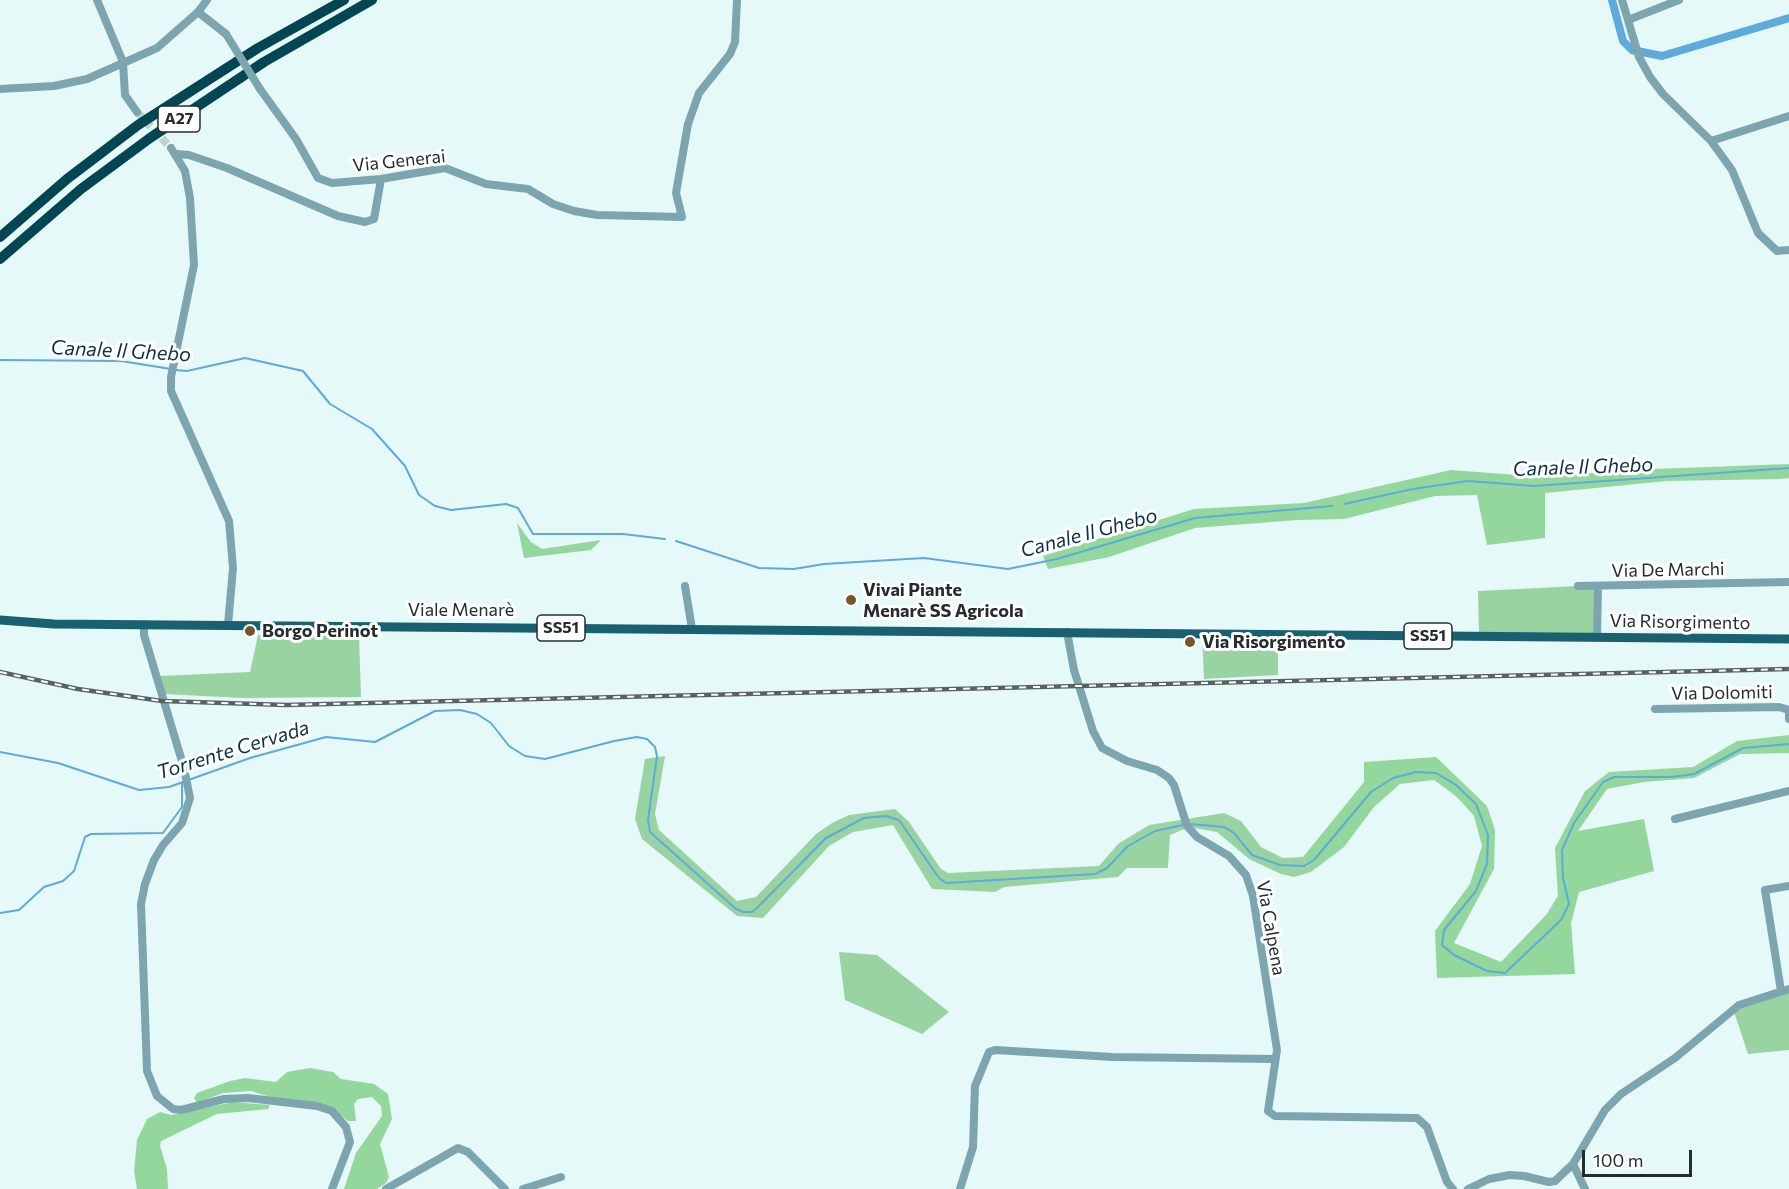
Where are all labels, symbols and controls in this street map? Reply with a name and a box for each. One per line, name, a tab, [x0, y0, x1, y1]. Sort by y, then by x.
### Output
road number: A27	[158, 106, 200, 132]
street label: Via Generai	[351, 145, 447, 177]
water label: Canale Il Ghebo	[50, 335, 192, 367]
water label: Canale Il Ghebo	[1512, 453, 1654, 481]
water label: Canale Il Ghebo	[1018, 503, 1160, 563]
street label: Via De Marchi	[1611, 558, 1725, 582]
place label: Vivai Piante Menarè SS Agricola	[863, 579, 1023, 622]
marker: Vivai Piante Menarè SS Agricola	[844, 593, 858, 607]
street label: Viale Menarè	[408, 599, 514, 621]
street label: Via Risorgimento	[1610, 610, 1750, 634]
road number: SS51	[537, 615, 585, 641]
place label: Borgo Perinot	[262, 620, 378, 642]
road number: SS51	[1404, 623, 1452, 649]
marker: Borgo Perinot	[243, 624, 257, 638]
place label: Via Risorgimento	[1202, 631, 1346, 653]
marker: Via Risorgimento	[1183, 635, 1197, 649]
street label: Via Dolomiti	[1671, 681, 1773, 705]
water label: Torrente Cervada	[154, 715, 312, 785]
street label: Via Calpena	[1252, 879, 1290, 977]
scale bar	[1585, 1138, 1694, 1176]
text: 100 m	[1593, 1149, 1643, 1171]

